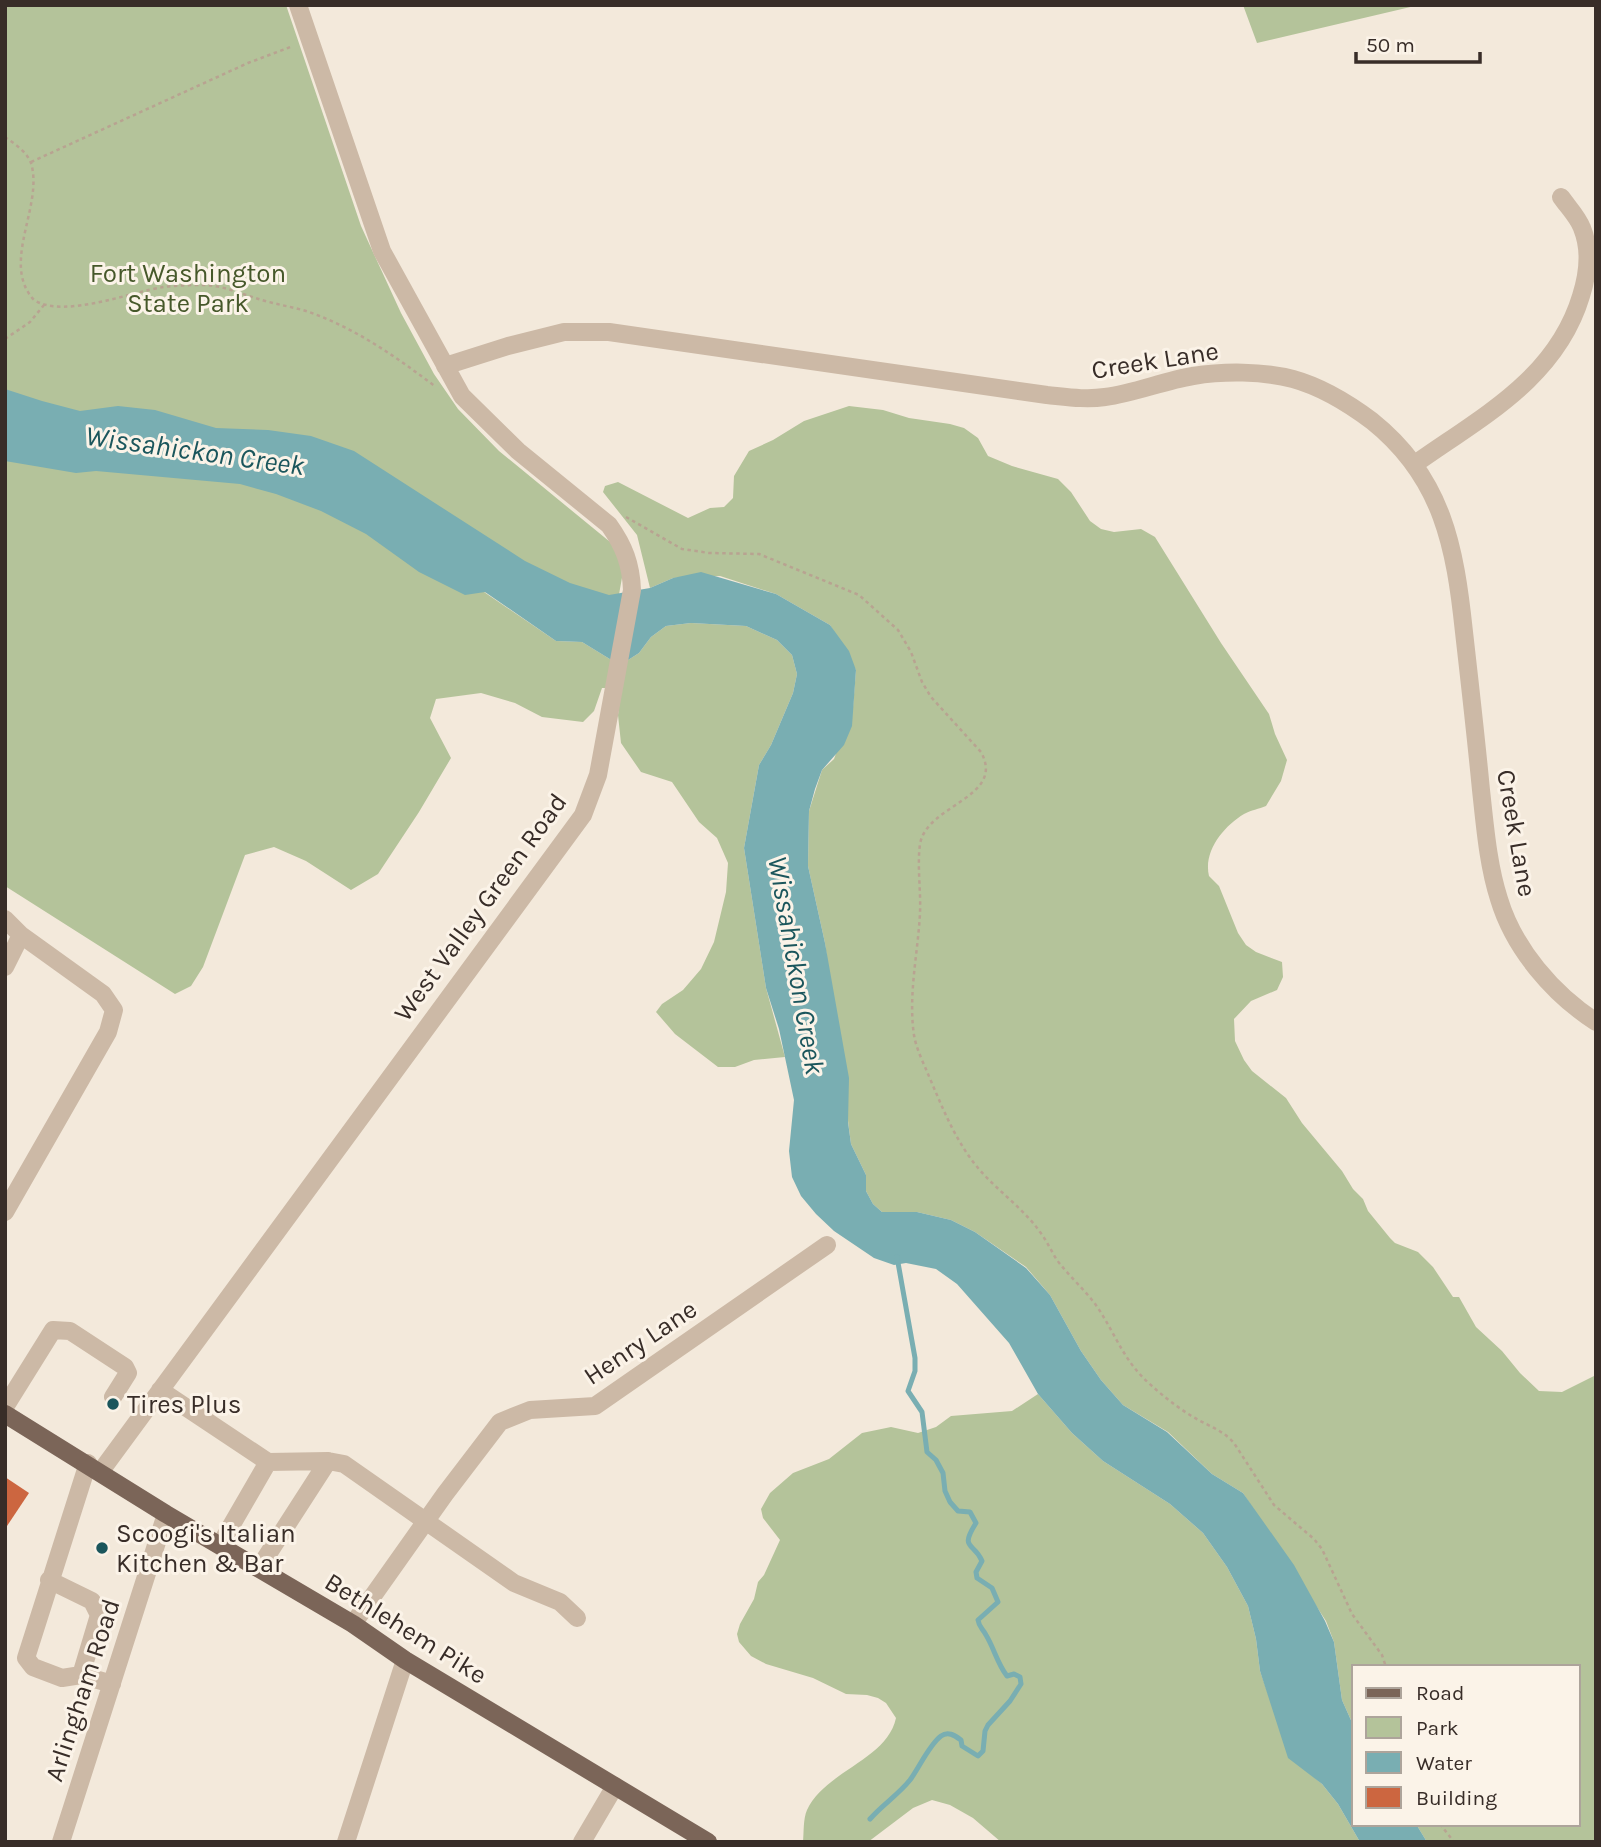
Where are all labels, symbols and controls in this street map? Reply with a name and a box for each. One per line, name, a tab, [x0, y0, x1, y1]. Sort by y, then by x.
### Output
scale bar	[1356, 21, 1480, 65]
text: 50 m	[1366, 33, 1415, 57]
park label: Fort Washington State Park	[90, 258, 286, 319]
street label: Creek Lane	[1089, 335, 1221, 386]
water label: Wissahickon Creek	[83, 419, 307, 482]
street label: Creek Lane	[1490, 767, 1543, 899]
street label: West Valley Green Road	[387, 787, 574, 1027]
water label: Wissahickon Creek	[761, 854, 832, 1077]
street label: Henry Lane	[578, 1293, 703, 1392]
place label: Tires Plus	[127, 1389, 241, 1420]
marker: Tires Plus	[105, 1396, 121, 1412]
place label: Scoogi's Italian Kitchen & Bar	[116, 1518, 296, 1579]
marker: Scoogi's Italian Kitchen & Bar	[94, 1540, 110, 1556]
street label: Bethlehem Pike	[319, 1566, 493, 1691]
street label: Arlingham Road	[38, 1595, 127, 1785]
legend	[1352, 1665, 1580, 1826]
text: Road	[1416, 1681, 1464, 1705]
text: Park	[1416, 1716, 1459, 1740]
text: Water	[1416, 1751, 1472, 1775]
text: Building	[1416, 1786, 1497, 1810]

